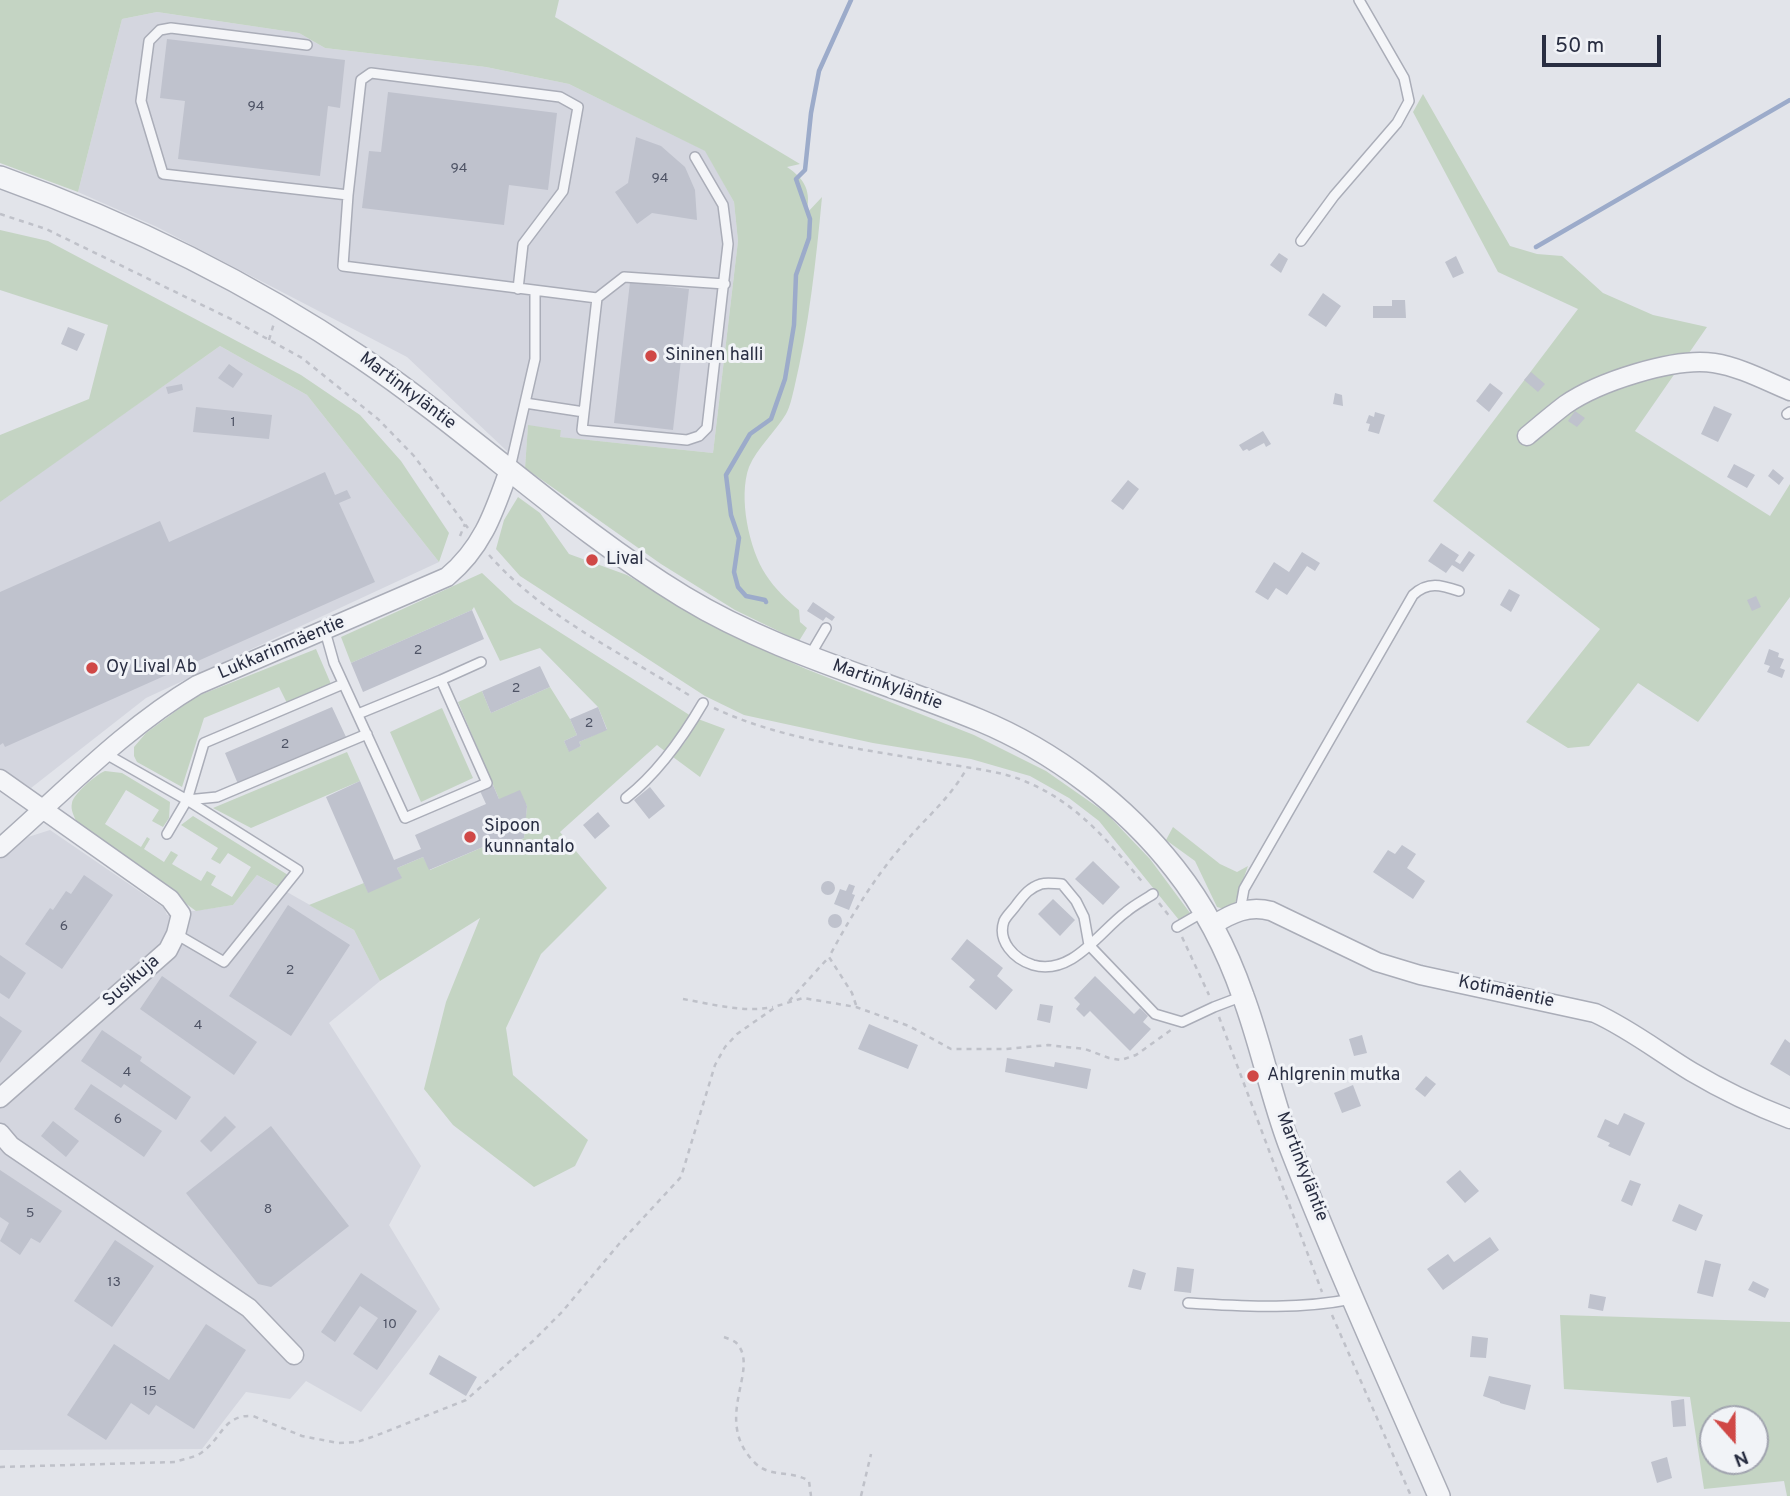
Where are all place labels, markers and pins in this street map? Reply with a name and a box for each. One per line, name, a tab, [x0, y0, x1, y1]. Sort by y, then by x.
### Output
place label: Sininen halli	[665, 345, 763, 367]
marker: Sininen halli	[643, 348, 659, 364]
place label: Lival	[606, 549, 644, 571]
marker: Lival	[584, 552, 600, 568]
place label: Oy Lival Ab	[106, 657, 197, 679]
marker: Oy Lival Ab	[84, 660, 100, 676]
place label: Sipoon kunnantalo	[484, 816, 575, 858]
marker: Sipoon kunnantalo	[462, 829, 478, 845]
place label: Ahlgrenin mutka	[1267, 1065, 1400, 1087]
marker: Ahlgrenin mutka	[1245, 1068, 1261, 1084]

